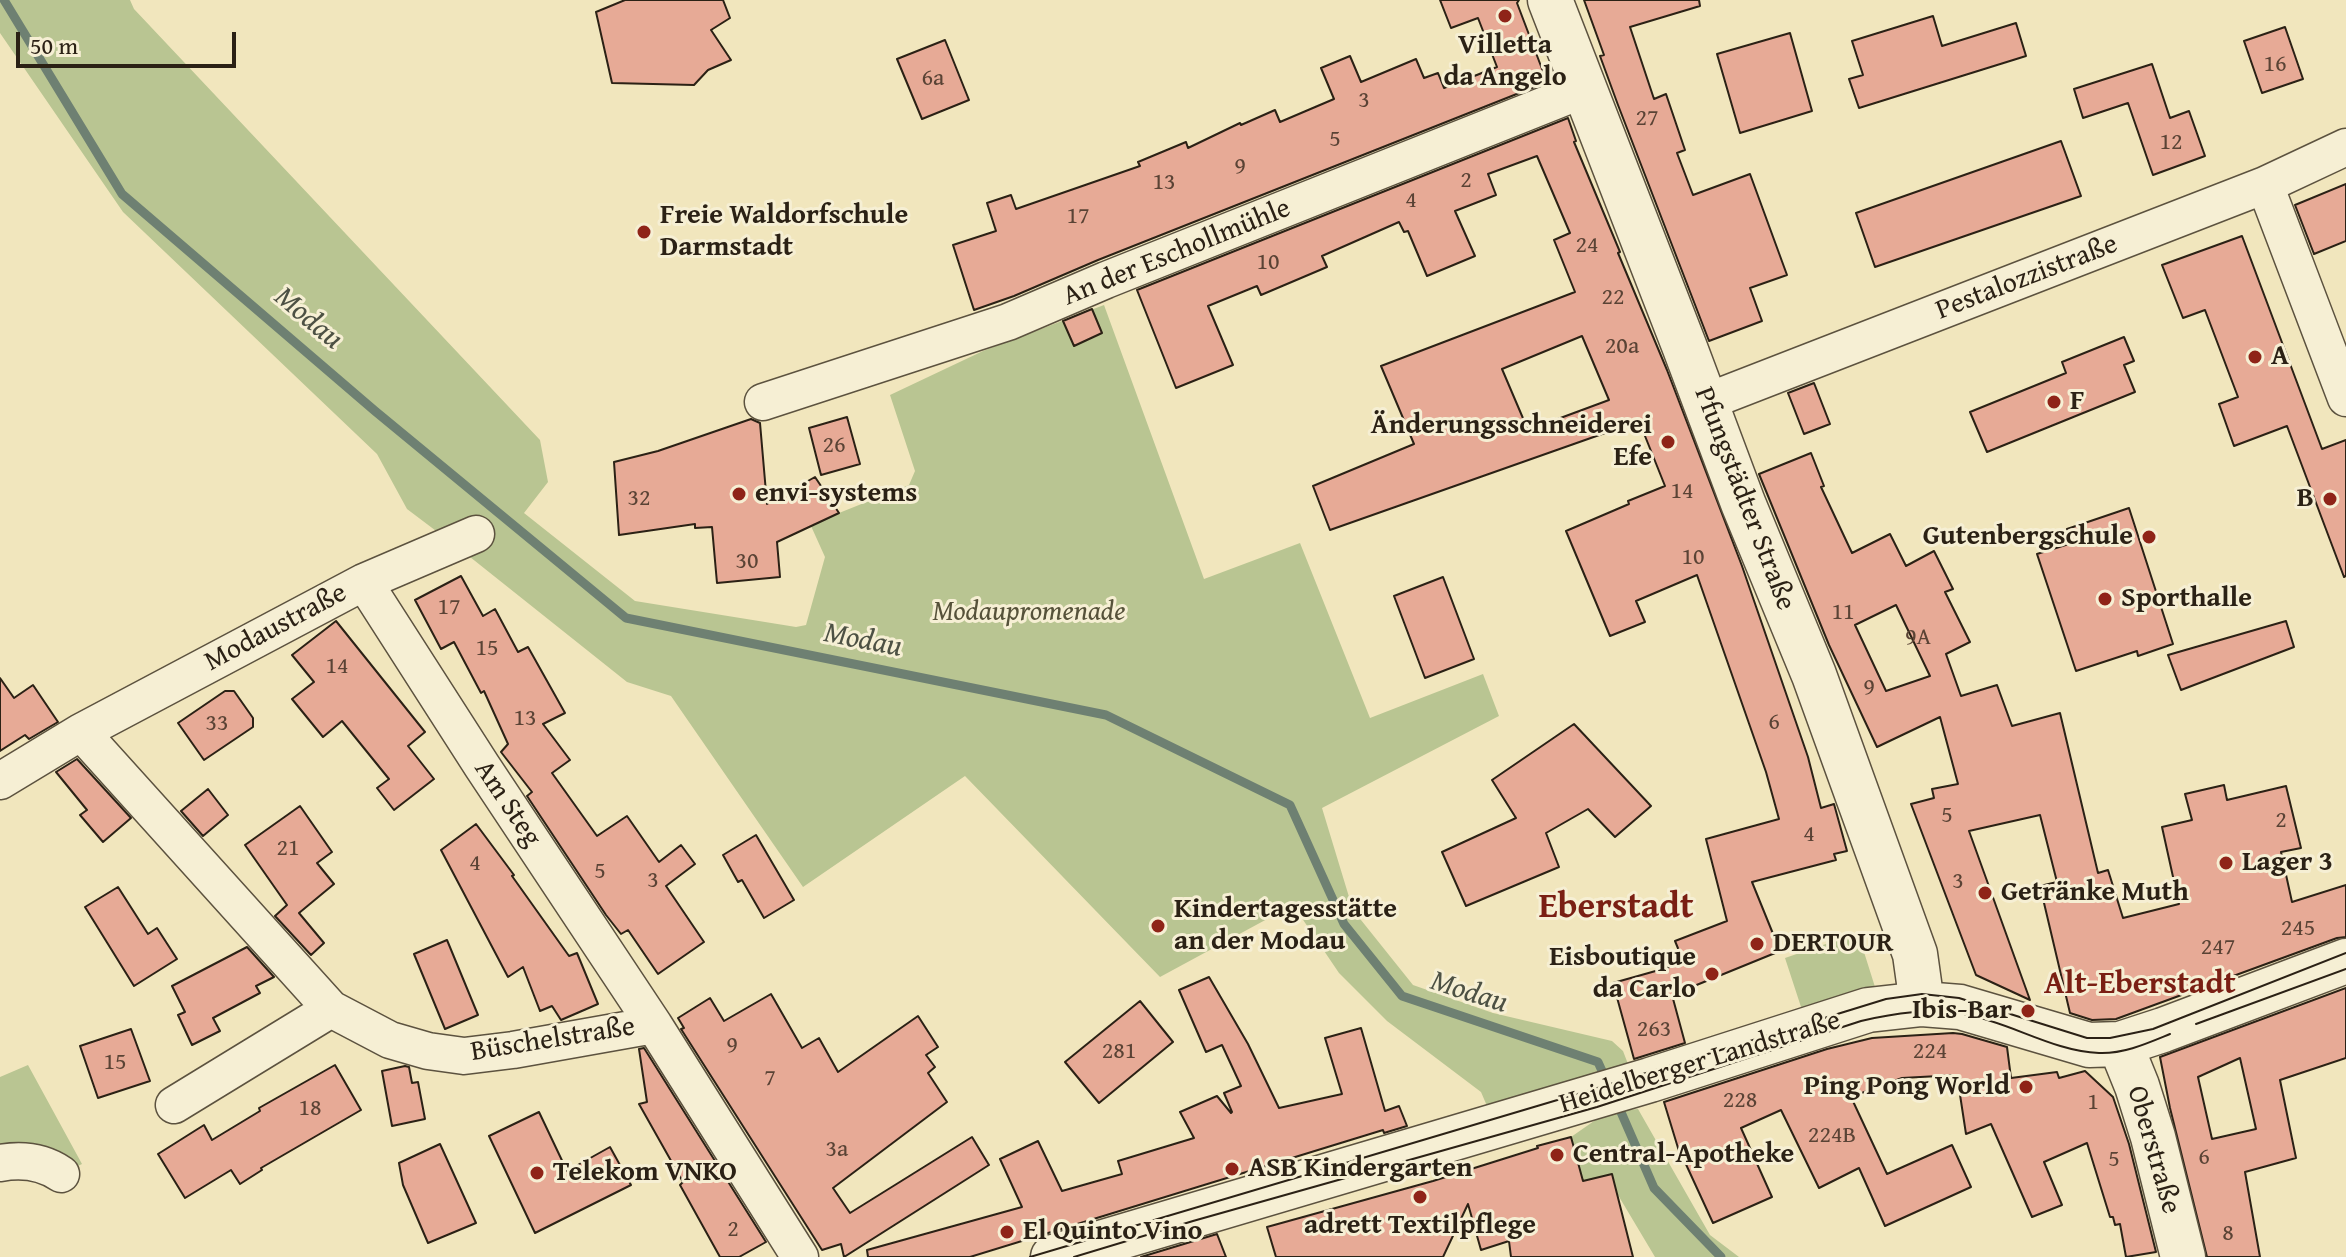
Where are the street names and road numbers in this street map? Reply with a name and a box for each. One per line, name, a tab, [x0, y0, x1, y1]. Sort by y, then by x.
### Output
street label: An der Eschollmühle	[1058, 192, 1296, 314]
street label: Pestalozzistraße	[1931, 228, 2123, 328]
street label: Pfungstädter Straße	[1686, 383, 1802, 615]
street label: Modaustraße	[199, 577, 353, 679]
street label: Am Steg	[466, 755, 548, 853]
street label: Heidelberger Landstraße	[1555, 1004, 1845, 1122]
street label: Büschelstraße	[468, 1010, 638, 1070]
street label: Oberstraße	[2119, 1082, 2187, 1218]

